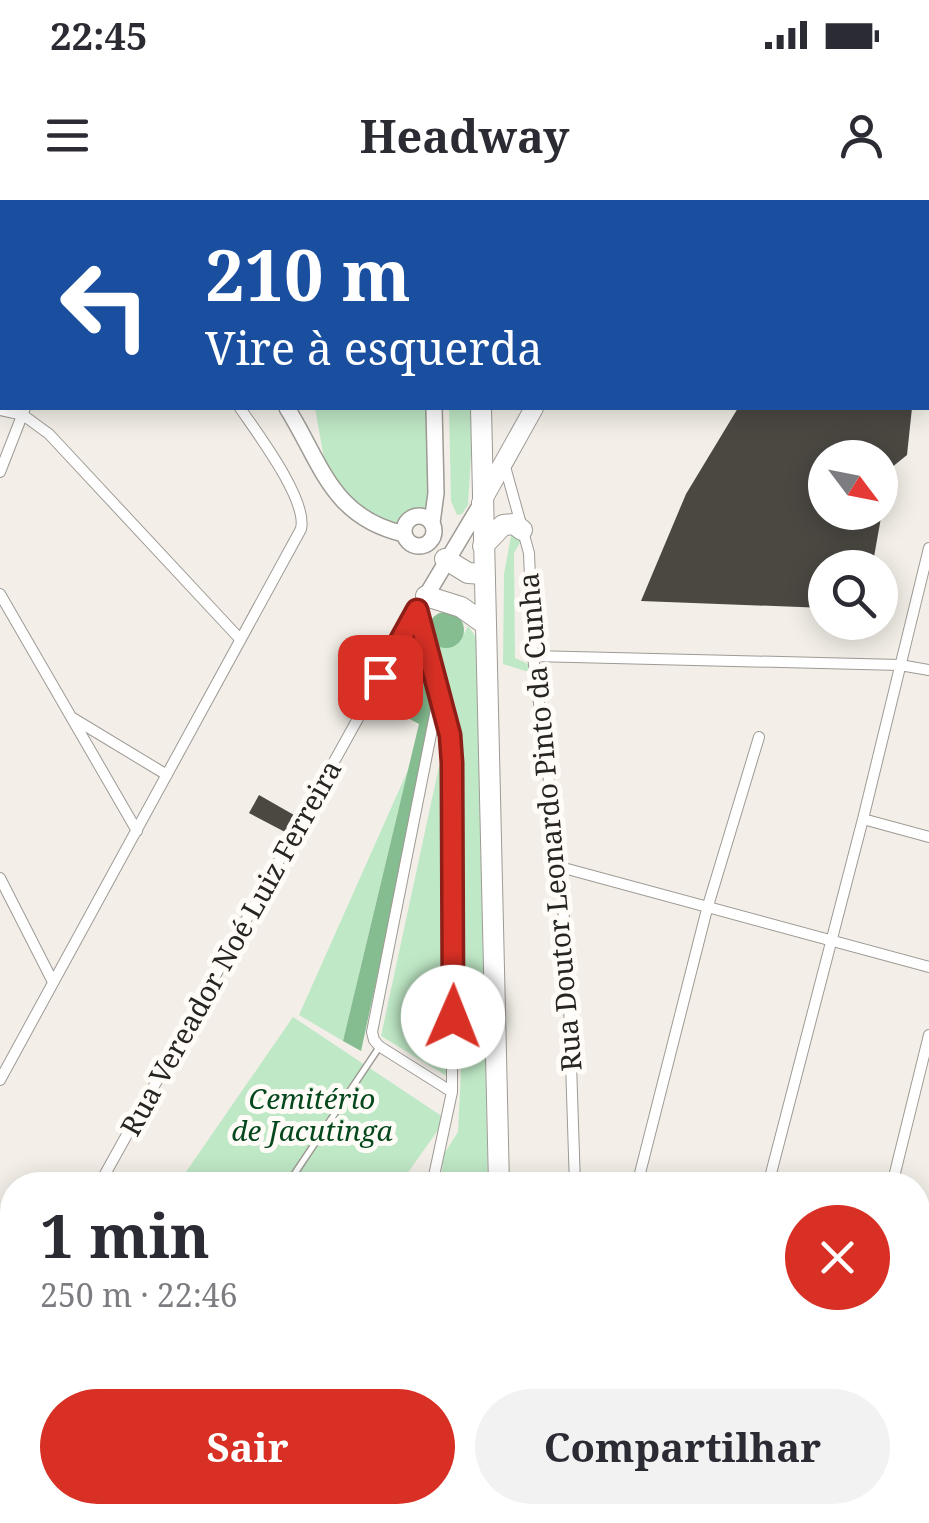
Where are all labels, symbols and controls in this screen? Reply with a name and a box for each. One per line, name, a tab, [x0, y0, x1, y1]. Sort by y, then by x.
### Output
text: 22:45	[50, 9, 147, 61]
text: Headway	[360, 105, 569, 166]
icon: menu	[40, 108, 95, 163]
icon: person	[834, 108, 889, 163]
text: 210 m	[205, 226, 411, 322]
icon: left	[40, 240, 170, 370]
text: Vire à esquerda	[205, 317, 543, 378]
north arrow	[808, 440, 898, 530]
map controls	[808, 440, 898, 640]
button: search	[808, 550, 898, 640]
street label: Rua Doutor Leonardo Pinto da Cunha	[508, 571, 590, 1073]
pin	[338, 635, 423, 720]
icon: arrive	[353, 650, 408, 705]
street label: Rua Vereador Noé Luiz Ferreira	[111, 753, 349, 1142]
position arrow	[401, 965, 505, 1069]
park label: Cemitério de Jacutinga	[231, 1079, 393, 1149]
text: 1 min	[40, 1194, 210, 1276]
button: close	[785, 1205, 890, 1310]
text: 250 m · 22:46	[40, 1273, 238, 1316]
button: Sair	[40, 1389, 455, 1504]
button: Compartilhar	[475, 1389, 890, 1504]

